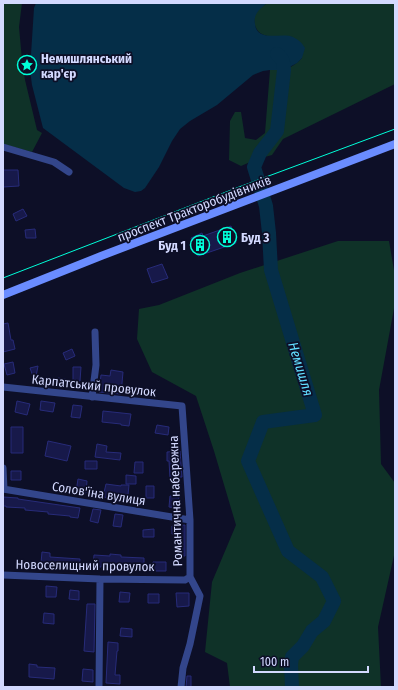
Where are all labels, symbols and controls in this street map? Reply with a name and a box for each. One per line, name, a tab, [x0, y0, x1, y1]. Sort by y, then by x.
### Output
place label: Немишлянський кар'єр	[41, 51, 132, 81]
place icon: Немишлянський кар'єр	[16, 54, 38, 76]
street label: проспект Тракторобудівників	[115, 172, 273, 245]
building icon: Буд 3	[216, 226, 238, 248]
place label: Буд 3	[241, 230, 269, 245]
building icon: Буд 1	[189, 234, 211, 256]
place label: Буд 1	[158, 238, 186, 253]
water label: Немишля	[284, 340, 317, 398]
street label: Карпатський провулок	[31, 372, 157, 399]
street label: Романтична набережна	[166, 435, 185, 567]
street label: Солов'їна вулиця	[51, 479, 147, 508]
street label: Новоселищний провулок	[15, 557, 155, 574]
scale bar	[254, 648, 368, 674]
text: 100 m	[260, 655, 289, 669]

